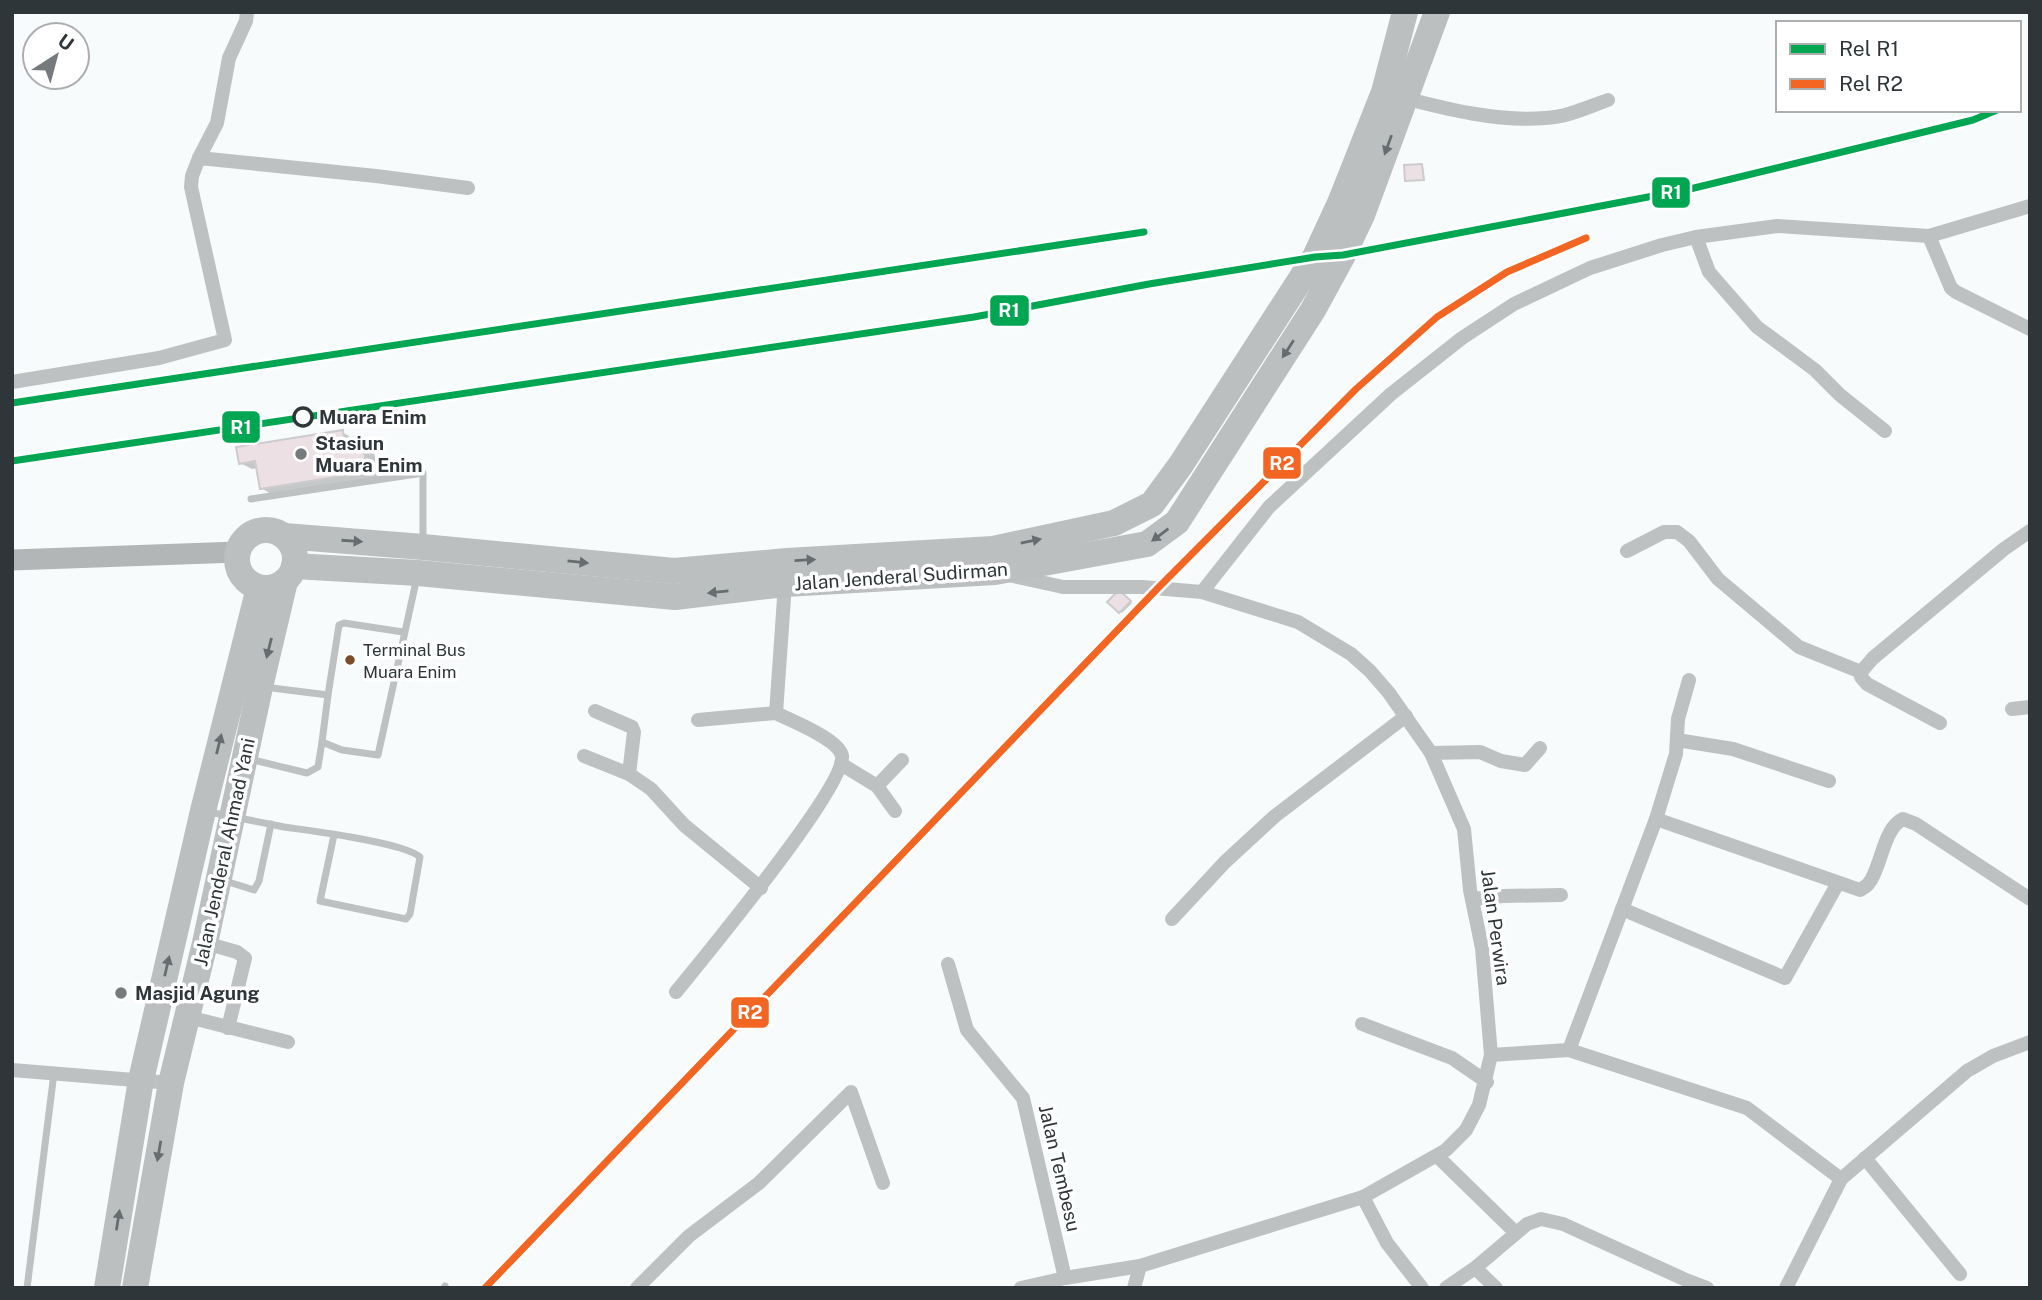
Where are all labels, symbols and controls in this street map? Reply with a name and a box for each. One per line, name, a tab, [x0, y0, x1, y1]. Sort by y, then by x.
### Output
north arrow	[21, 21, 91, 91]
legend	[1776, 21, 2021, 112]
text: U	[54, 29, 78, 55]
text: Rel R1	[1839, 36, 1899, 61]
text: Rel R2	[1839, 71, 1903, 96]
one-way arrow	[1382, 135, 1393, 156]
line badge: R1	[1651, 176, 1691, 209]
text: R1	[1660, 181, 1682, 203]
line badge: R1	[989, 294, 1030, 327]
text: R1	[998, 299, 1020, 321]
one-way arrow	[1282, 339, 1295, 358]
place label: Muara Enim	[319, 406, 427, 428]
marker: Muara Enim	[293, 407, 313, 427]
line badge: R1	[221, 410, 261, 444]
text: R1	[230, 416, 252, 438]
place label: Stasiun Muara Enim	[315, 432, 423, 476]
marker: Stasiun Muara Enim	[293, 446, 309, 462]
line badge: R2	[1262, 446, 1302, 480]
text: R2	[1269, 452, 1295, 474]
one-way arrow	[1150, 528, 1169, 542]
one-way arrow	[1020, 535, 1042, 546]
one-way arrow	[341, 536, 363, 547]
one-way arrow	[794, 554, 816, 565]
one-way arrow	[567, 556, 589, 567]
street label: Jalan Jenderal Sudirman	[793, 558, 1009, 594]
one-way arrow	[707, 586, 729, 597]
one-way arrow	[263, 637, 274, 659]
place label: Terminal Bus Muara Enim	[363, 640, 466, 682]
marker: Terminal Bus Muara Enim	[343, 653, 357, 667]
one-way arrow	[214, 733, 225, 755]
street label: Jalan Jenderal Ahmad Yani	[189, 736, 259, 968]
street label: Jalan Perwira	[1477, 867, 1515, 987]
one-way arrow	[162, 955, 173, 977]
place label: Masjid Agung	[135, 982, 259, 1004]
marker: Masjid Agung	[113, 985, 129, 1001]
line badge: R2	[730, 996, 770, 1029]
text: R2	[737, 1001, 763, 1023]
street label: Jalan Tembesu	[1035, 1102, 1085, 1234]
one-way arrow	[154, 1140, 165, 1162]
one-way arrow	[113, 1209, 124, 1231]

